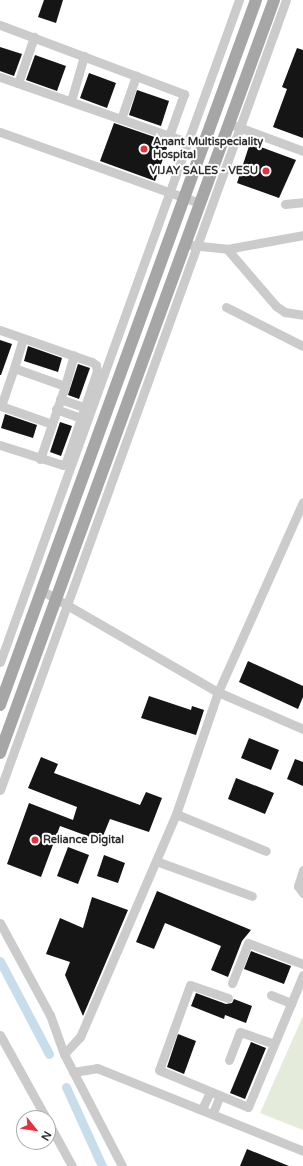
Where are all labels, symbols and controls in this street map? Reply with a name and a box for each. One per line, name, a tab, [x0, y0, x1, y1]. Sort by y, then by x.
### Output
place label: Anant Multispeciality Hospital	[153, 136, 263, 162]
marker: Anant Multispeciality Hospital	[138, 143, 150, 155]
place label: VIJAY SALES - VESU	[150, 164, 258, 178]
marker: VIJAY SALES - VESU	[261, 166, 271, 176]
place label: Reliance Digital	[43, 833, 124, 847]
marker: Reliance Digital	[30, 835, 40, 845]
north arrow	[16, 1110, 56, 1150]
text: N	[38, 1129, 54, 1143]

